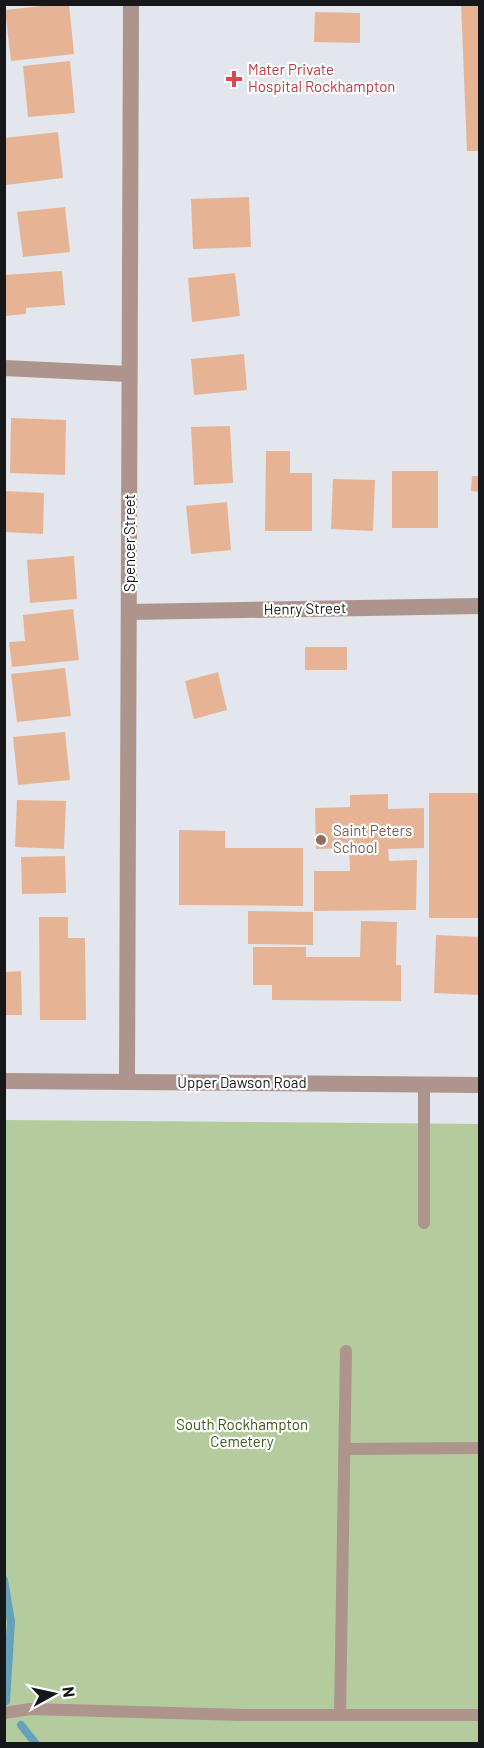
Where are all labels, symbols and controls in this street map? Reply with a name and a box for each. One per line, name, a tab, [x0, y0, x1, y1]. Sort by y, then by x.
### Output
place label: Mater Private Hospital Rockhampton	[248, 60, 395, 95]
marker: Mater Private Hospital Rockhampton	[225, 70, 243, 88]
street label: Spencer Street	[120, 494, 138, 592]
street label: Henry Street	[264, 598, 346, 618]
place label: Saint Peters School	[333, 821, 412, 856]
marker: Saint Peters School	[314, 833, 328, 847]
street label: Upper Dawson Road	[177, 1073, 307, 1091]
park label: South Rockhampton Cemetery	[176, 1415, 308, 1450]
north arrow	[24, 1664, 84, 1724]
text: N	[59, 1685, 79, 1698]

